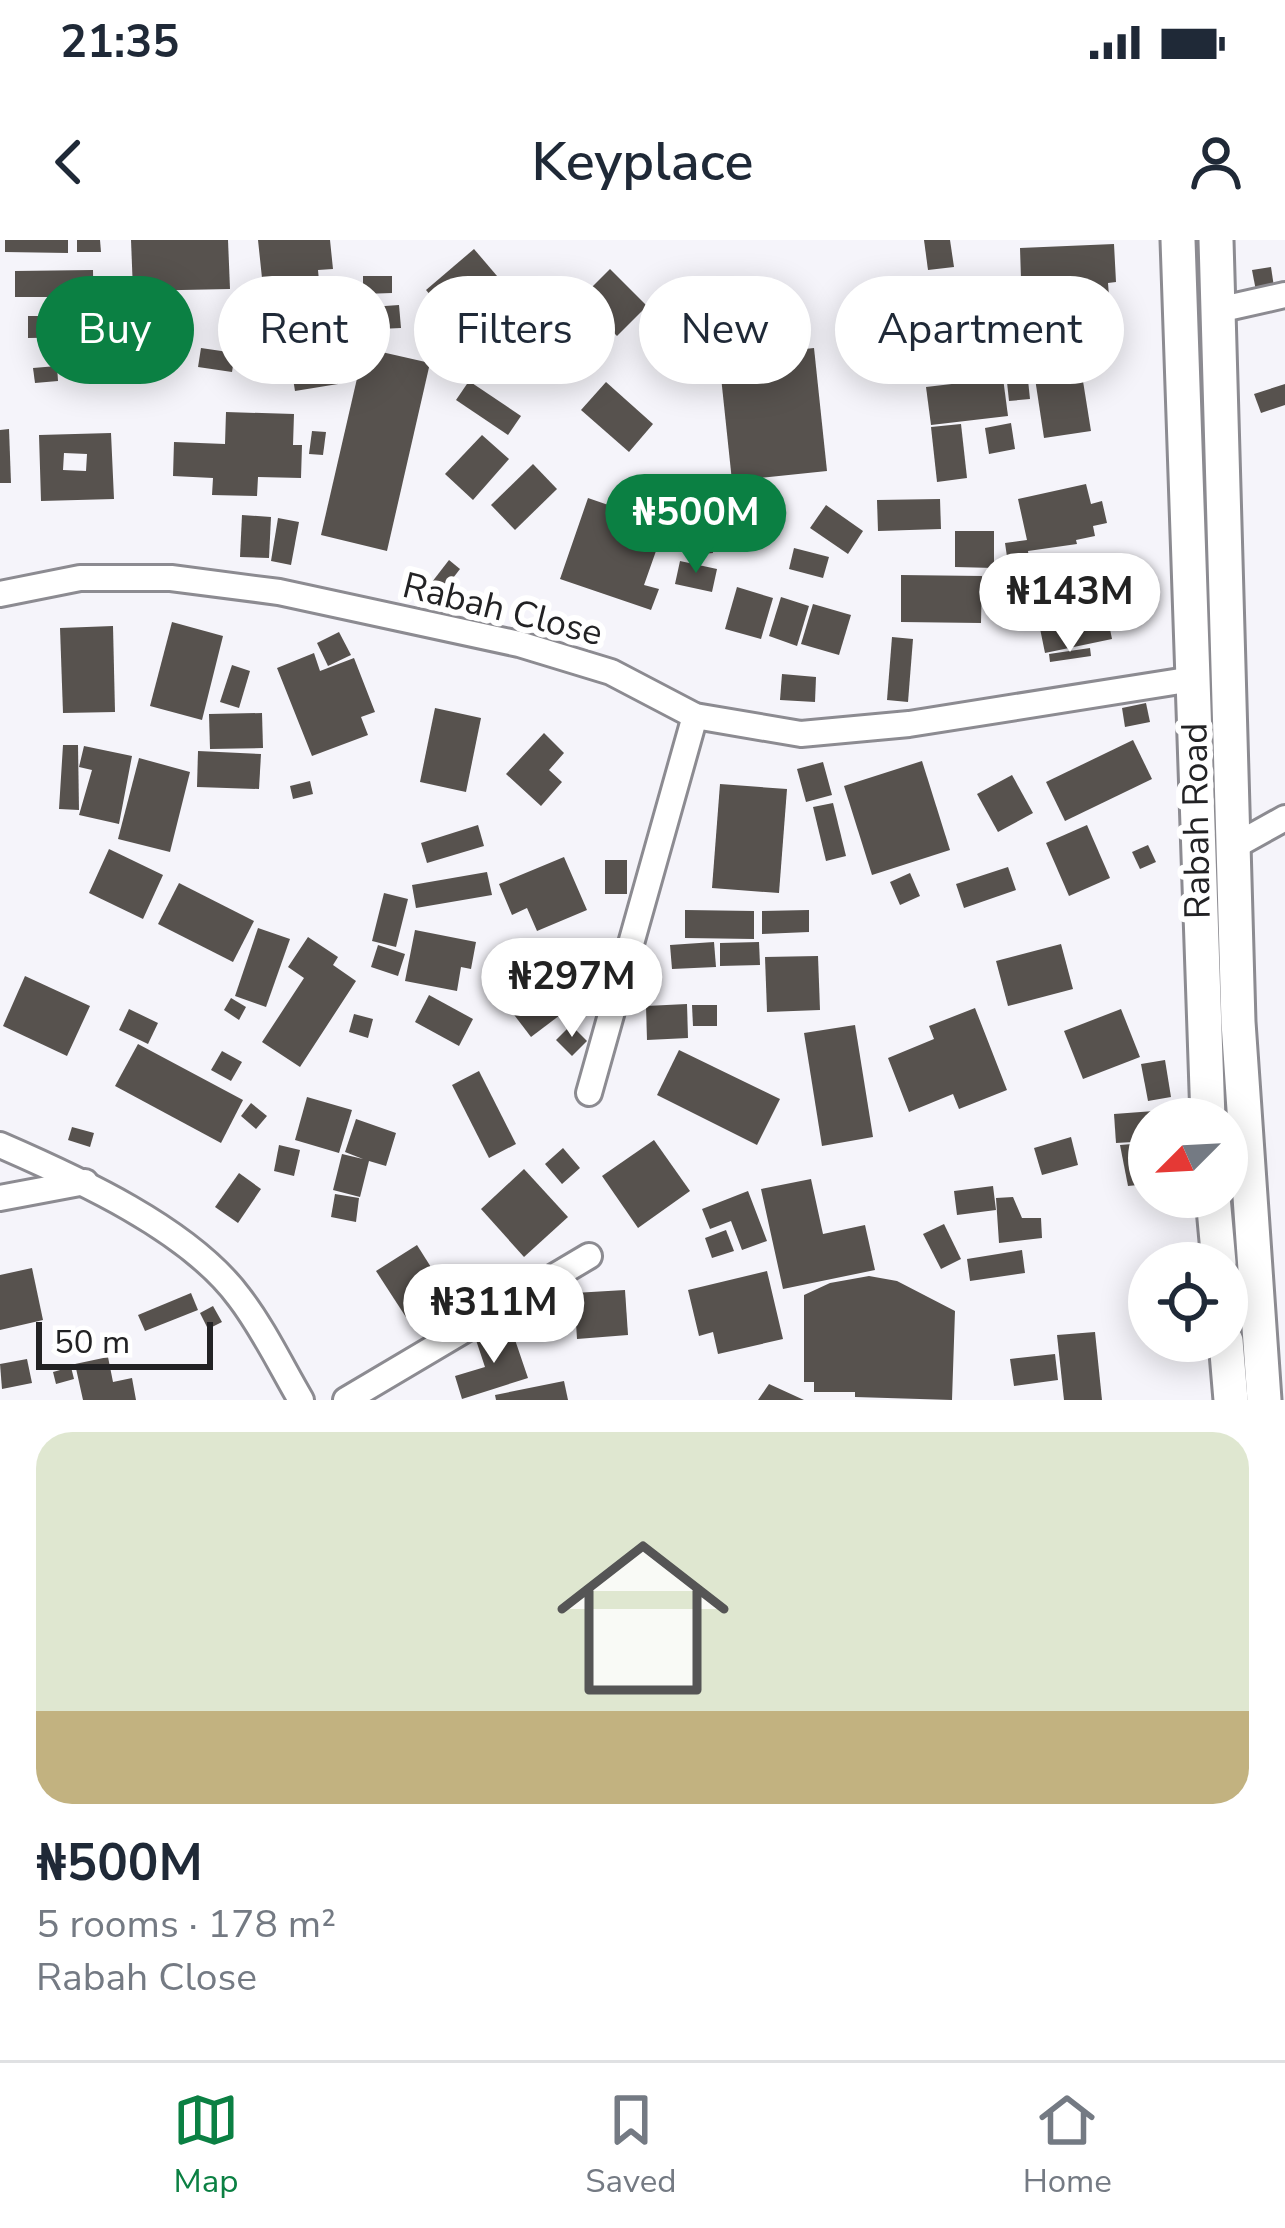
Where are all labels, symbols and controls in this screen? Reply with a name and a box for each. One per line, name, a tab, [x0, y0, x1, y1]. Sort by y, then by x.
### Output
text: 21:35	[60, 12, 179, 73]
text: Keyplace	[532, 125, 753, 199]
icon: back	[36, 129, 102, 195]
icon: person	[1183, 129, 1249, 195]
chip: Buy	[36, 276, 194, 384]
chip: Rent	[218, 276, 390, 384]
chip: Filters	[414, 276, 615, 384]
chip: New	[639, 276, 811, 384]
chip: Apartment	[835, 276, 1124, 384]
pin: ₦500M	[612, 474, 780, 576]
text: ₦500M	[632, 486, 760, 539]
pin: ₦143M	[986, 553, 1154, 655]
street label: Rabah Close	[398, 561, 608, 658]
text: ₦143M	[1006, 565, 1134, 618]
street label: Rabah Road	[1170, 722, 1223, 920]
pin: ₦297M	[488, 938, 656, 1040]
text: ₦297M	[508, 950, 636, 1003]
north arrow	[1128, 1098, 1248, 1218]
map controls	[1128, 1098, 1248, 1362]
button: locate	[1128, 1242, 1248, 1362]
pin: ₦311M	[410, 1264, 578, 1366]
text: ₦311M	[430, 1276, 558, 1329]
scale bar	[36, 1316, 213, 1369]
text: 50 m	[54, 1320, 130, 1365]
icon: home	[535, 1510, 751, 1726]
text: ₦500M	[36, 1828, 203, 1898]
text: 5 rooms · 178 m²	[36, 1898, 336, 1951]
text: Rabah Close	[36, 1951, 257, 2004]
tab: Map	[173, 2087, 239, 2204]
tab: Saved	[585, 2087, 676, 2204]
tab: Home	[1023, 2087, 1112, 2204]

